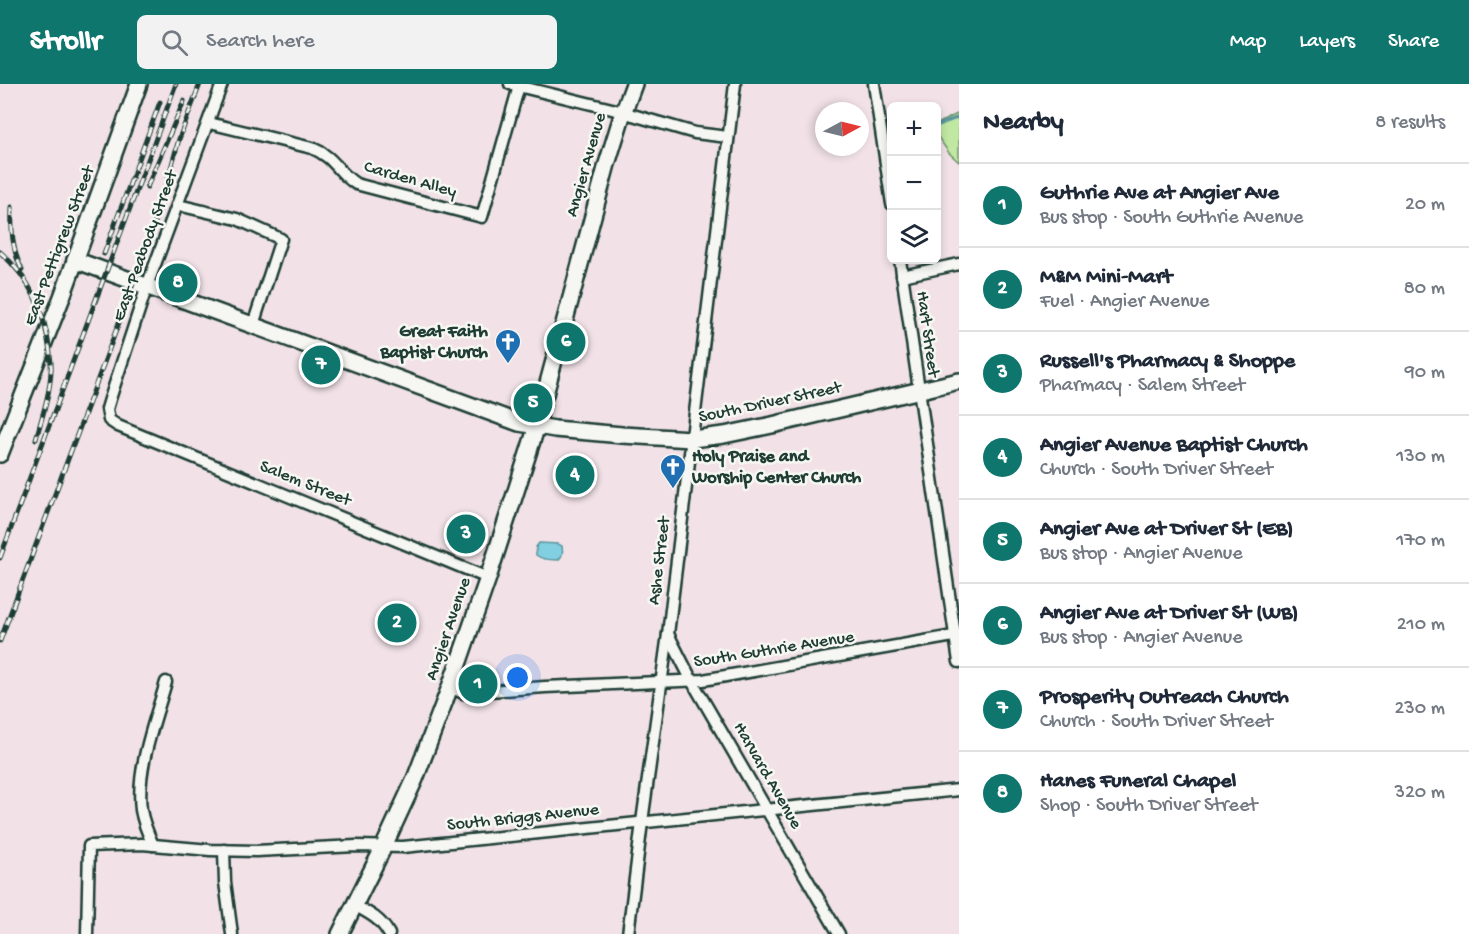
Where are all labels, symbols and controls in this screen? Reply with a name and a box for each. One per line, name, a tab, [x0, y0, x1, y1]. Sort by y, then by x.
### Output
search box	[137, 15, 557, 69]
text: Strollr	[30, 26, 101, 59]
icon: search	[158, 26, 191, 59]
text: Search here	[206, 29, 315, 55]
text: Map	[1230, 30, 1266, 55]
text: Layers	[1299, 30, 1355, 55]
text: Share	[1388, 30, 1439, 55]
north arrow	[815, 102, 869, 156]
map controls	[887, 102, 941, 264]
button: +	[887, 102, 941, 156]
text: Nearby	[983, 108, 1064, 139]
street label: Angier Avenue	[562, 110, 612, 220]
text: 8 results	[1375, 112, 1445, 135]
button: −	[887, 156, 941, 210]
street label: Carden Alley	[361, 157, 459, 203]
street label: East Pettigrew Street	[20, 162, 101, 329]
street label: East Peabody Street	[109, 166, 184, 324]
text: Guthrie Ave at Angier Ave	[1040, 181, 1279, 207]
text: 1	[998, 194, 1007, 217]
text: 20 m	[1405, 194, 1445, 217]
text: Bus stop · South Guthrie Avenue	[1040, 207, 1303, 230]
button: layers	[887, 210, 941, 264]
pin: 8	[158, 260, 198, 306]
text: M&M Mini-Mart	[1040, 265, 1172, 291]
text: 2	[998, 278, 1007, 301]
text: 80 m	[1404, 278, 1445, 301]
street label: Hart Street	[911, 290, 944, 380]
text: Fuel · Angier Avenue	[1040, 291, 1209, 314]
pin: 6	[546, 320, 586, 364]
place label: Great Faith Baptist Church	[379, 322, 488, 364]
church icon: Great Faith Baptist Church	[493, 327, 523, 365]
pin: 7	[302, 342, 340, 388]
text: Russell's Pharmacy & Shoppe	[1040, 349, 1295, 375]
text: 3	[997, 362, 1008, 385]
text: 90 m	[1405, 362, 1445, 385]
text: Pharmacy · Salem Street	[1040, 375, 1245, 398]
street label: South Driver Street	[697, 377, 845, 428]
pin: 5	[514, 380, 552, 426]
text: Angier Avenue Baptist Church	[1040, 433, 1308, 459]
text: 4	[998, 446, 1007, 469]
text: 130 m	[1396, 446, 1445, 469]
place label: Holy Praise and Worship Center Church	[691, 447, 862, 489]
pin: 4	[556, 452, 594, 498]
church icon: Holy Praise and Worship Center Church	[658, 452, 688, 490]
street label: Salem Street	[256, 456, 355, 512]
text: Church · South Driver Street	[1040, 459, 1273, 482]
pin: 3	[446, 512, 486, 556]
street label: Ashe Street	[644, 514, 676, 606]
text: Angier Ave at Driver St (EB)	[1040, 517, 1293, 543]
text: 5	[997, 530, 1008, 553]
text: 170 m	[1396, 530, 1445, 553]
text: Bus stop · Angier Avenue	[1040, 543, 1243, 566]
street label: Angier Avenue	[422, 574, 477, 683]
pin: 2	[378, 600, 416, 646]
text: Angier Ave at Driver St (WB)	[1040, 601, 1298, 627]
text: 6	[997, 614, 1008, 637]
text: 210 m	[1397, 614, 1445, 637]
street label: South Guthrie Avenue	[692, 627, 856, 673]
text: Bus stop · Angier Avenue	[1040, 627, 1243, 650]
pin: 1	[458, 662, 498, 706]
your location	[503, 663, 532, 692]
text: Prosperity Outreach Church	[1040, 685, 1289, 711]
text: 7	[997, 698, 1008, 721]
text: 230 m	[1395, 698, 1445, 721]
text: Church · South Driver Street	[1040, 711, 1273, 734]
street label: Harvard Avenue	[728, 719, 806, 834]
text: Hanes Funeral Chapel	[1040, 769, 1236, 795]
text: 8	[997, 782, 1008, 805]
text: 320 m	[1395, 782, 1445, 805]
text: Shop · South Driver Street	[1040, 795, 1257, 818]
street label: South Briggs Avenue	[446, 800, 601, 836]

